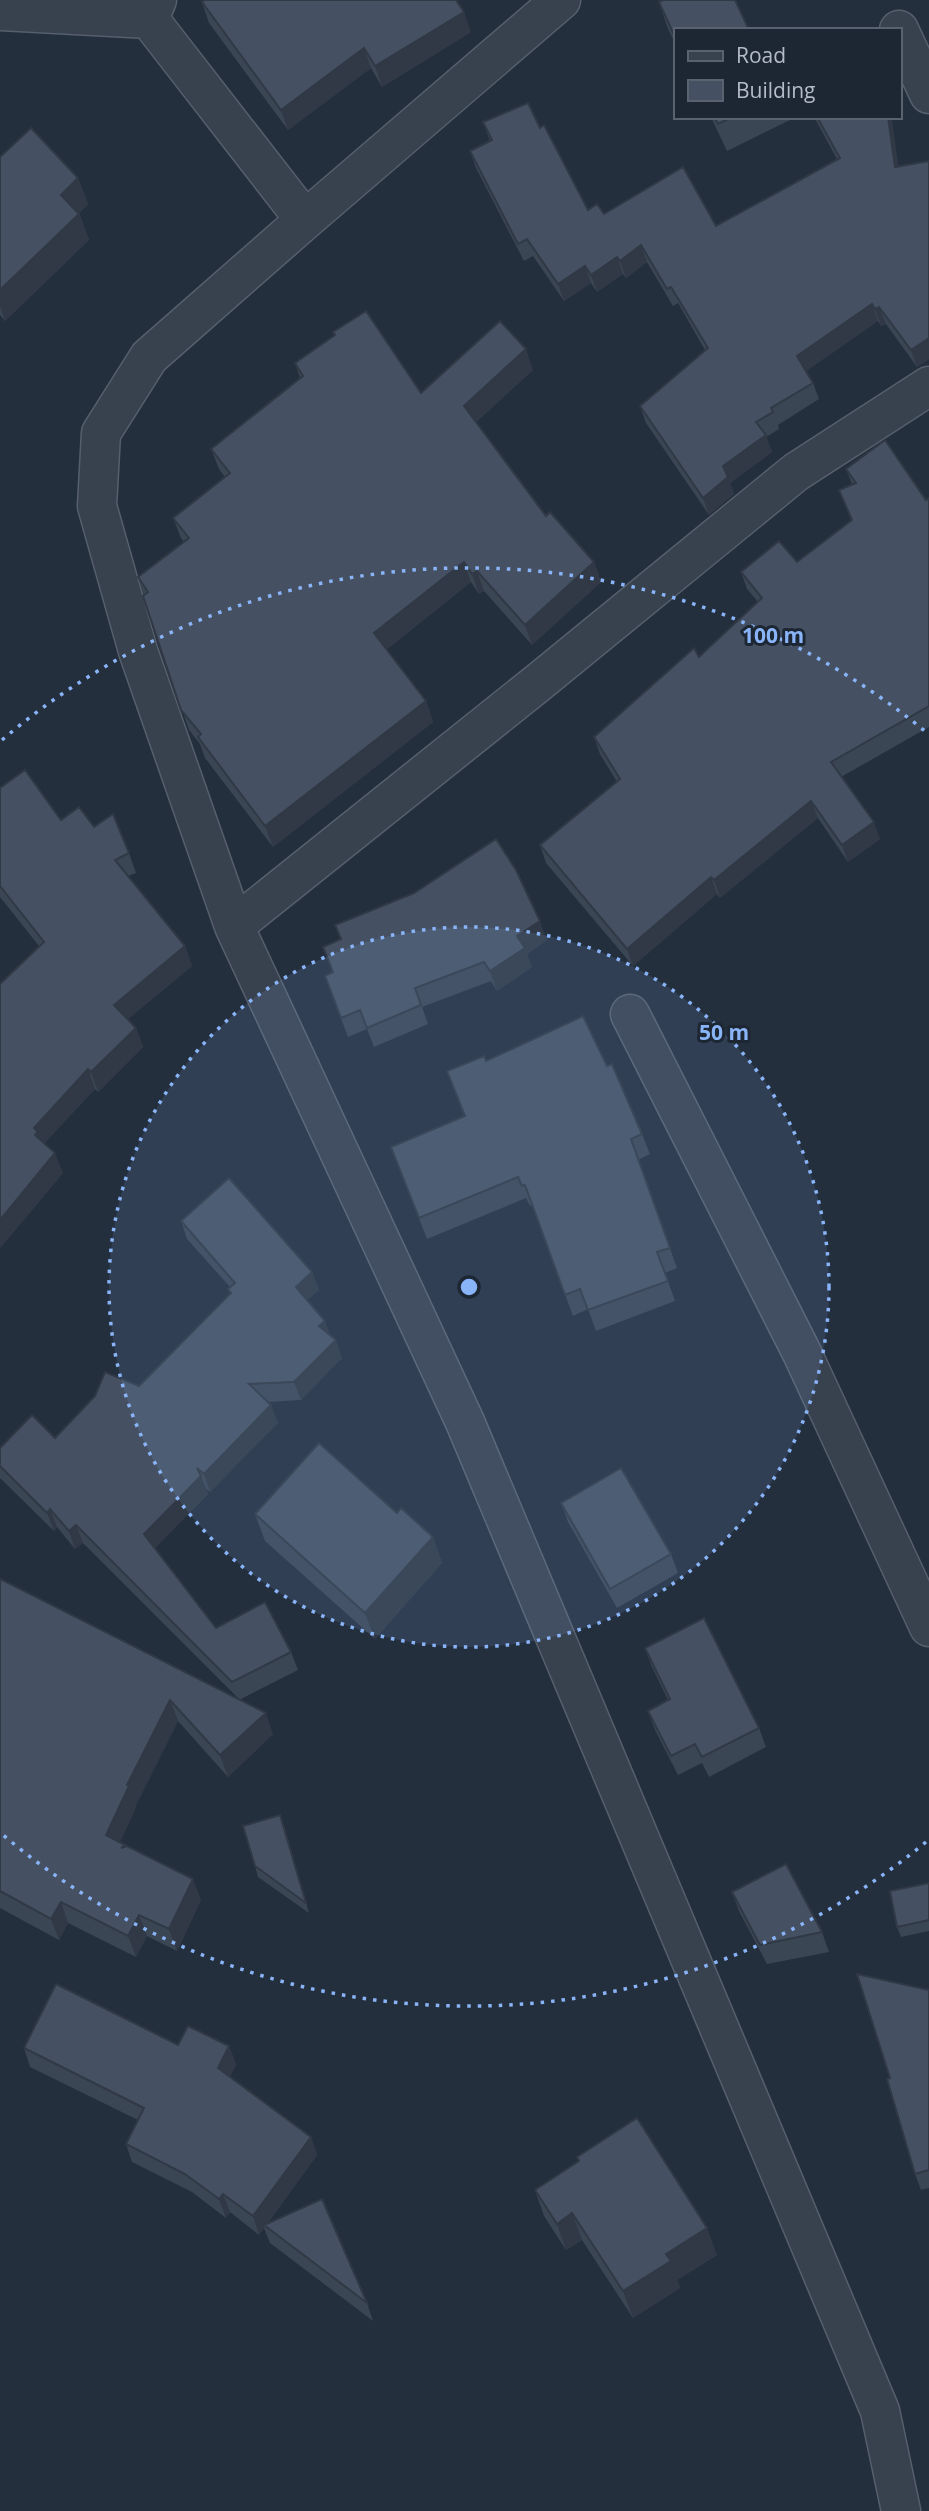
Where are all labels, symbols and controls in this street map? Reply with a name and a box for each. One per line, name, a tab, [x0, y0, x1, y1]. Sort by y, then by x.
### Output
legend	[674, 28, 901, 119]
text: Road	[736, 41, 786, 69]
text: Building	[736, 76, 815, 104]
text: 100 m	[742, 621, 804, 649]
text: 50 m	[699, 1018, 749, 1046]
centre of rings	[457, 1275, 481, 1299]

